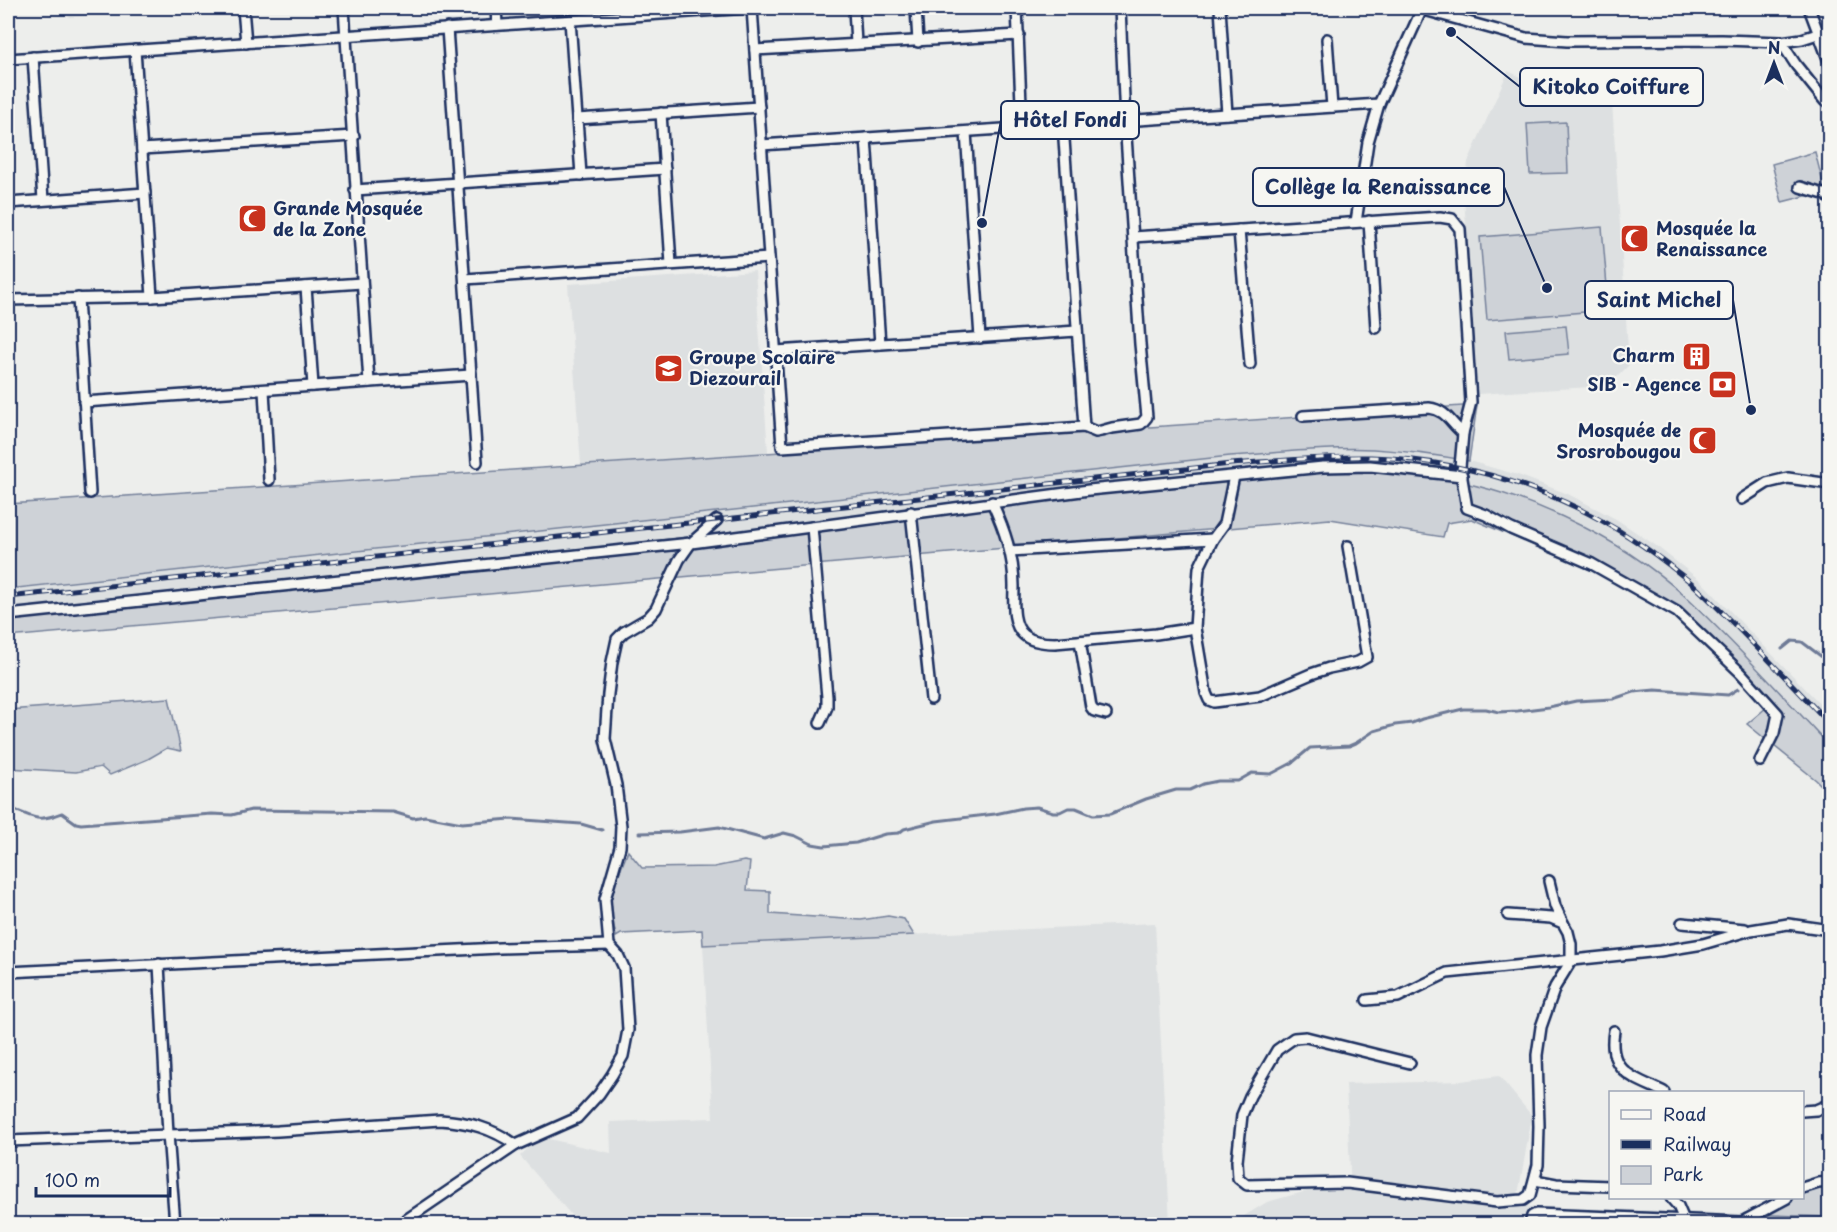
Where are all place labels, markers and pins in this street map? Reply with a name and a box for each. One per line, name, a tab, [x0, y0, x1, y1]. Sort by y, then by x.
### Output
callout: Kitoko Coiffure	[1520, 68, 1703, 106]
callout: Hôtel Fondi	[1001, 101, 1139, 139]
callout: Collège la Renaissance	[1253, 168, 1504, 206]
place label: Grande Mosquée de la Zone	[273, 194, 423, 242]
mosque icon: Grande Mosquée de la Zone	[236, 203, 268, 235]
place label: Mosquée la Renaissance	[1656, 214, 1767, 262]
mosque icon: Mosquée la Renaissance	[1619, 223, 1651, 255]
callout: Saint Michel	[1585, 281, 1733, 319]
building icon: Charm	[1680, 340, 1712, 372]
place label: Charm	[1613, 341, 1675, 368]
place label: Groupe Scolaire Diezourail	[689, 343, 836, 391]
school or university icon: Groupe Scolaire Diezourail	[652, 352, 684, 384]
bank icon: SIB - Agence	[1706, 369, 1738, 401]
place label: SIB - Agence	[1587, 370, 1701, 397]
place label: Mosquée de Srosrobougou	[1556, 416, 1681, 464]
mosque icon: Mosquée de Srosrobougou	[1686, 425, 1718, 457]

